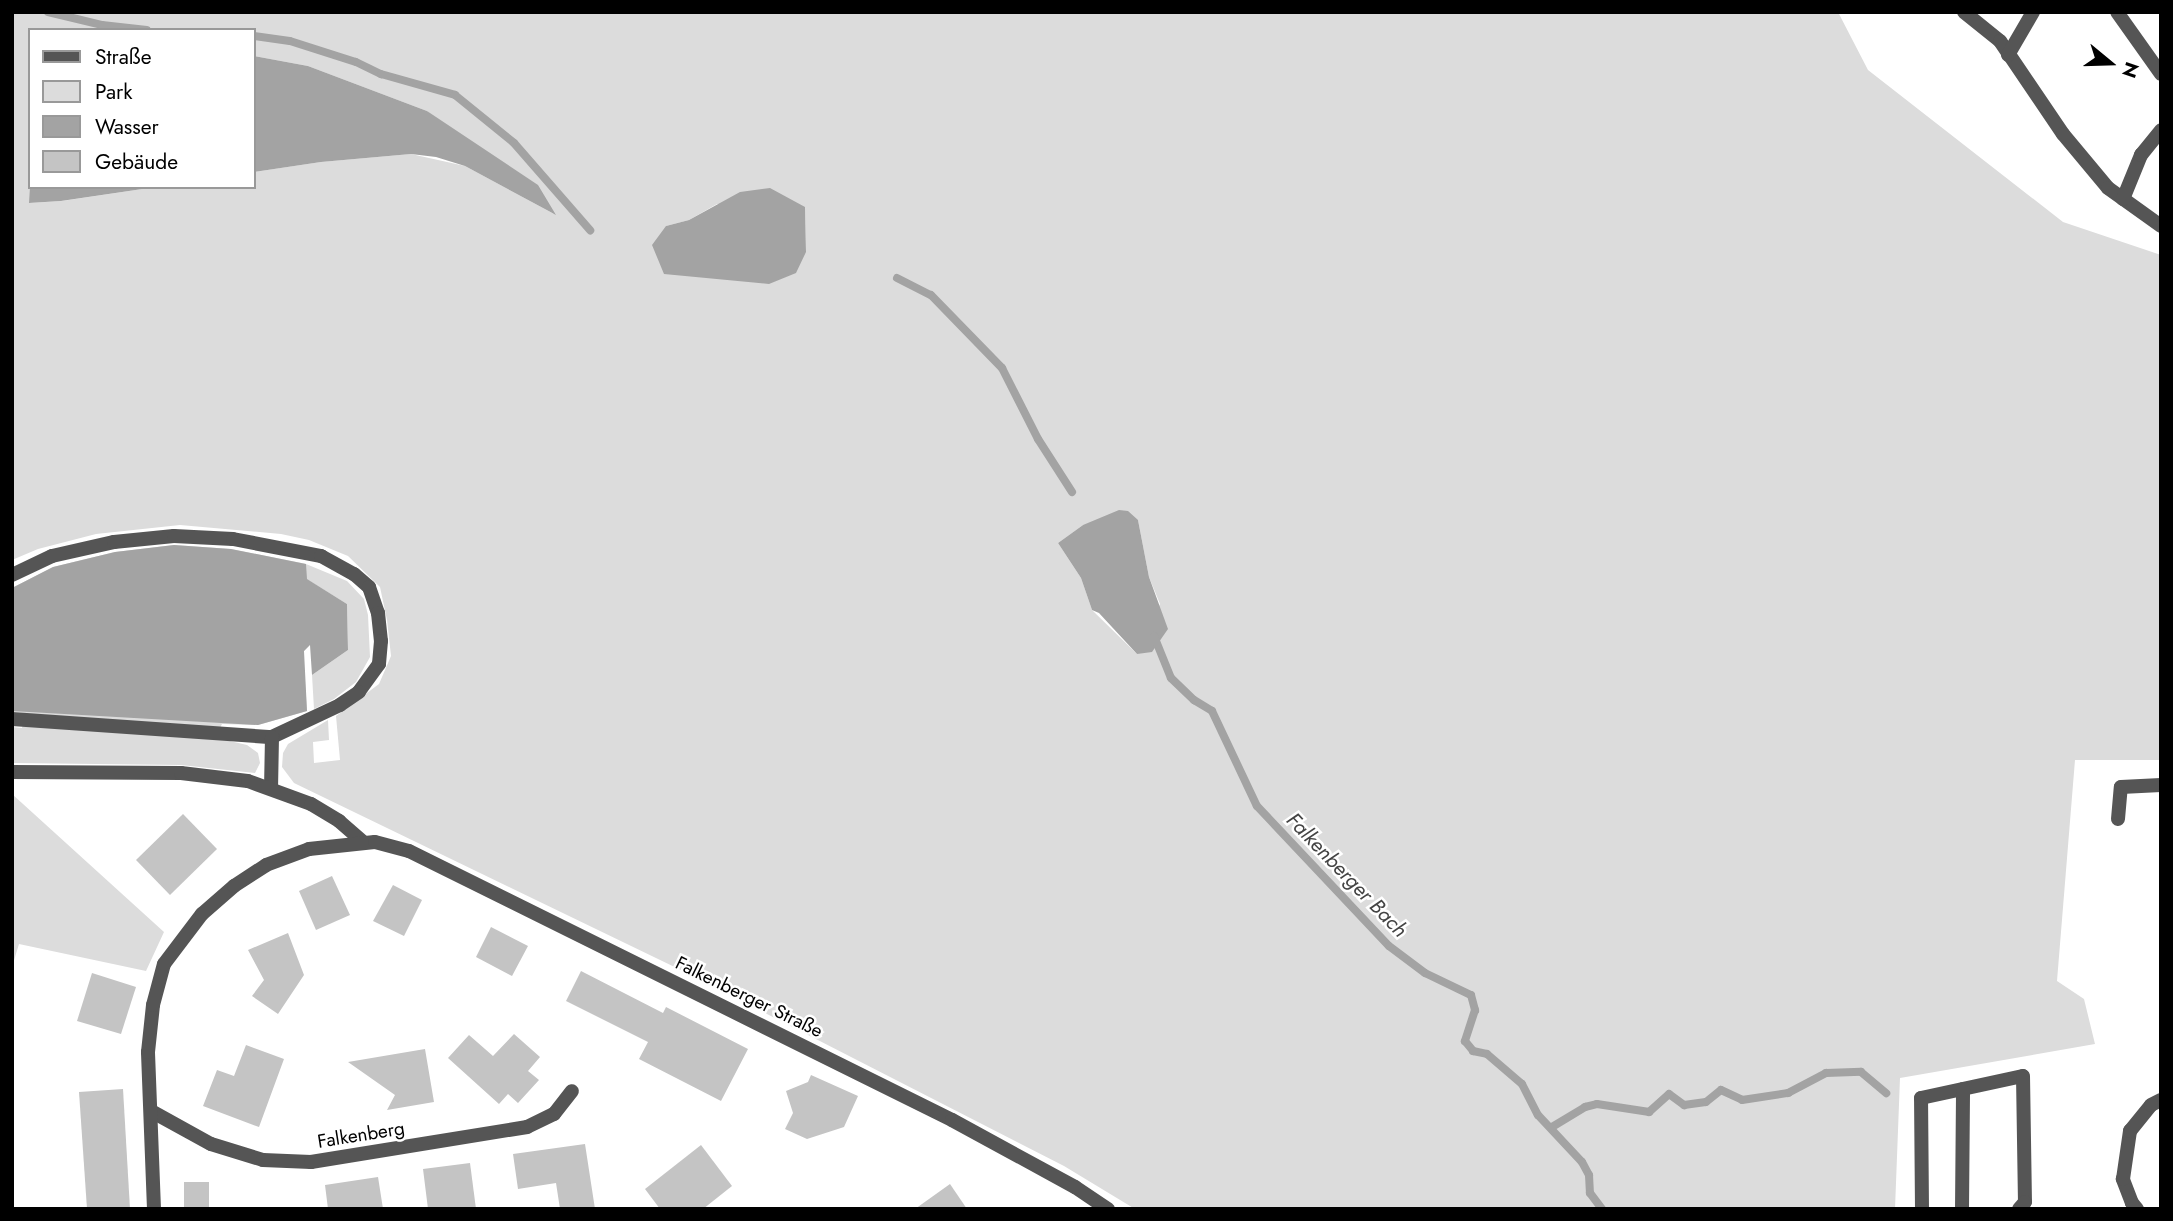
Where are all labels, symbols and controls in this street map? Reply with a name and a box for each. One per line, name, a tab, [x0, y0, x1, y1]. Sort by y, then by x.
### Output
legend	[28, 28, 256, 189]
north arrow	[2075, 28, 2145, 98]
text: Straße	[95, 42, 152, 72]
text: N	[2115, 58, 2146, 82]
text: Park	[95, 77, 132, 107]
text: Wasser	[95, 112, 159, 142]
text: Gebäude	[95, 147, 178, 177]
water label: Falkenberger Bach	[1281, 807, 1413, 943]
street label: Falkenberger Straße	[672, 951, 826, 1043]
street label: Falkenberg	[316, 1117, 406, 1153]

